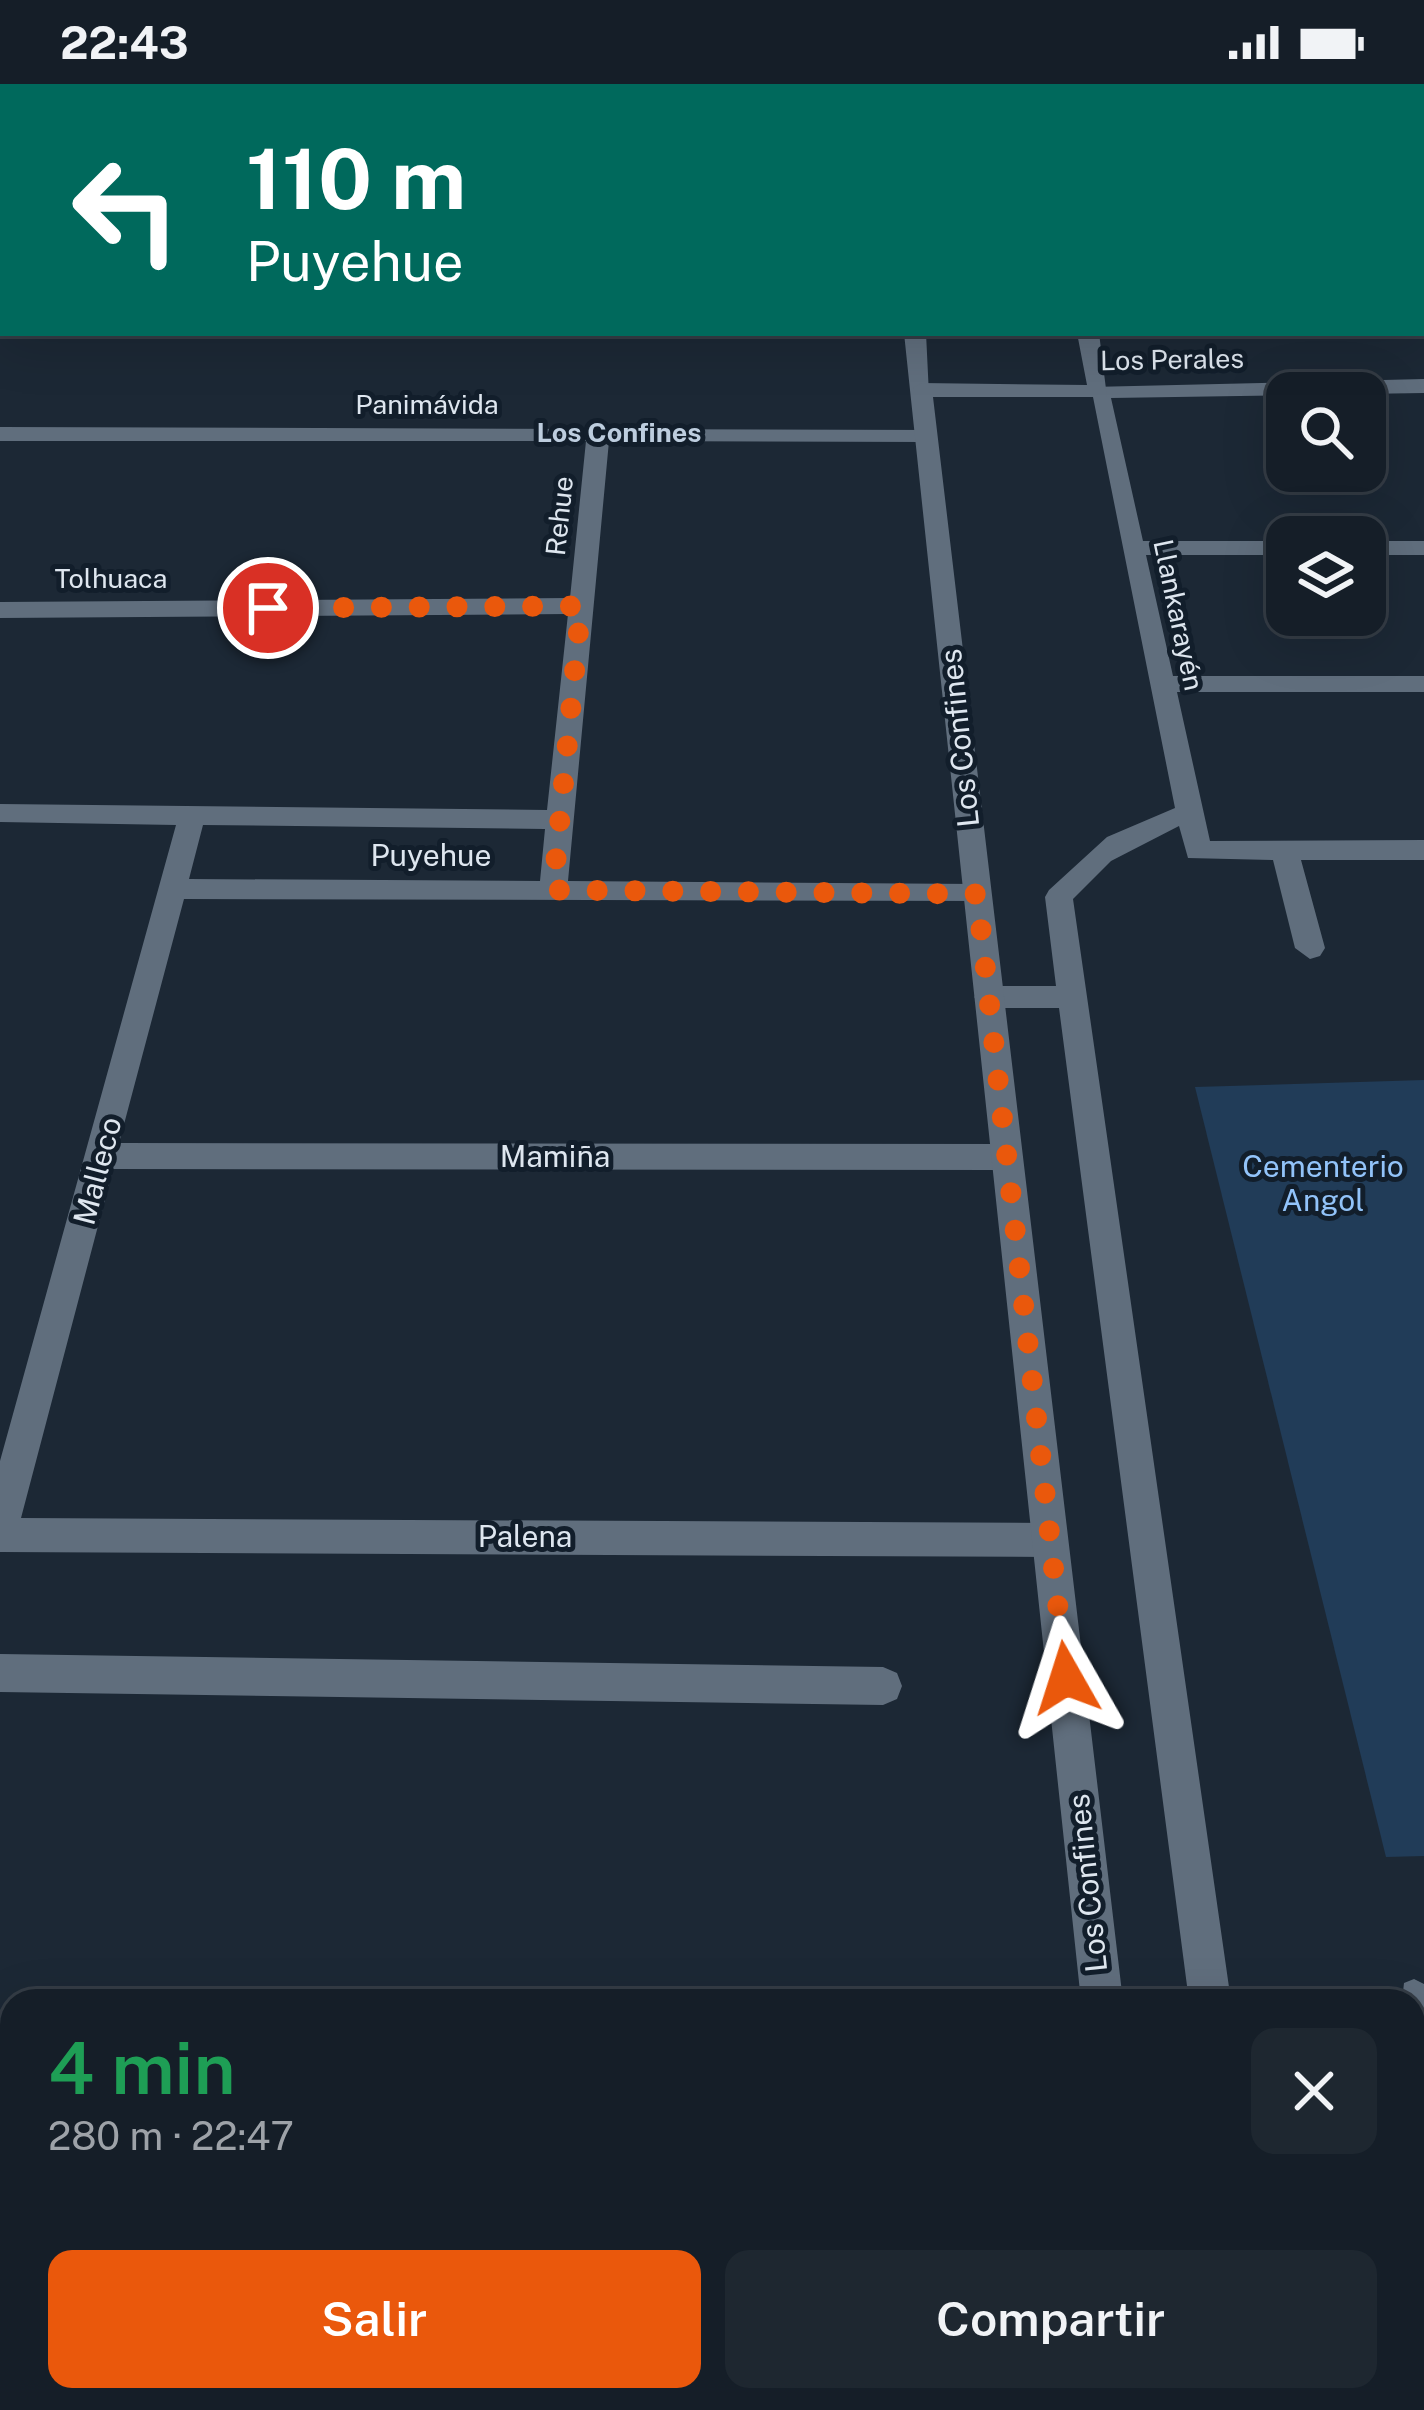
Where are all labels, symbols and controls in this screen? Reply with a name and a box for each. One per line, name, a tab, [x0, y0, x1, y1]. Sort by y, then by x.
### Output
text: 22:43	[60, 16, 189, 69]
text: 110 m	[246, 129, 466, 228]
icon: left	[48, 132, 204, 288]
text: Puyehue	[246, 230, 464, 293]
street label: Los Perales	[1100, 342, 1244, 376]
map controls	[1266, 372, 1386, 636]
button: search	[1266, 372, 1386, 492]
street label: Panimávida	[355, 388, 499, 420]
district label: Los Confines	[536, 416, 702, 448]
street label: Rehue	[539, 475, 579, 557]
button: layers	[1266, 516, 1386, 636]
street label: Llankarayén	[1147, 536, 1211, 693]
pin	[217, 557, 319, 659]
street label: Tolhuaca	[54, 562, 168, 594]
icon: arrive	[235, 575, 301, 641]
street label: Los Confines	[932, 647, 986, 829]
street label: Puyehue	[371, 837, 491, 873]
street label: Malleco	[65, 1113, 129, 1229]
street label: Mamiña	[500, 1138, 610, 1174]
park label: Cementerio Angol	[1242, 1148, 1404, 1218]
street label: Palena	[478, 1518, 572, 1554]
position arrow	[1003, 1615, 1129, 1741]
street label: Los Confines	[1060, 1792, 1114, 1974]
text: 4 min	[48, 2026, 236, 2110]
button: close	[1251, 2028, 1377, 2154]
text: 280 m · 22:47	[48, 2113, 294, 2159]
button: Salir	[48, 2250, 701, 2388]
button: Compartir	[725, 2250, 1377, 2388]

